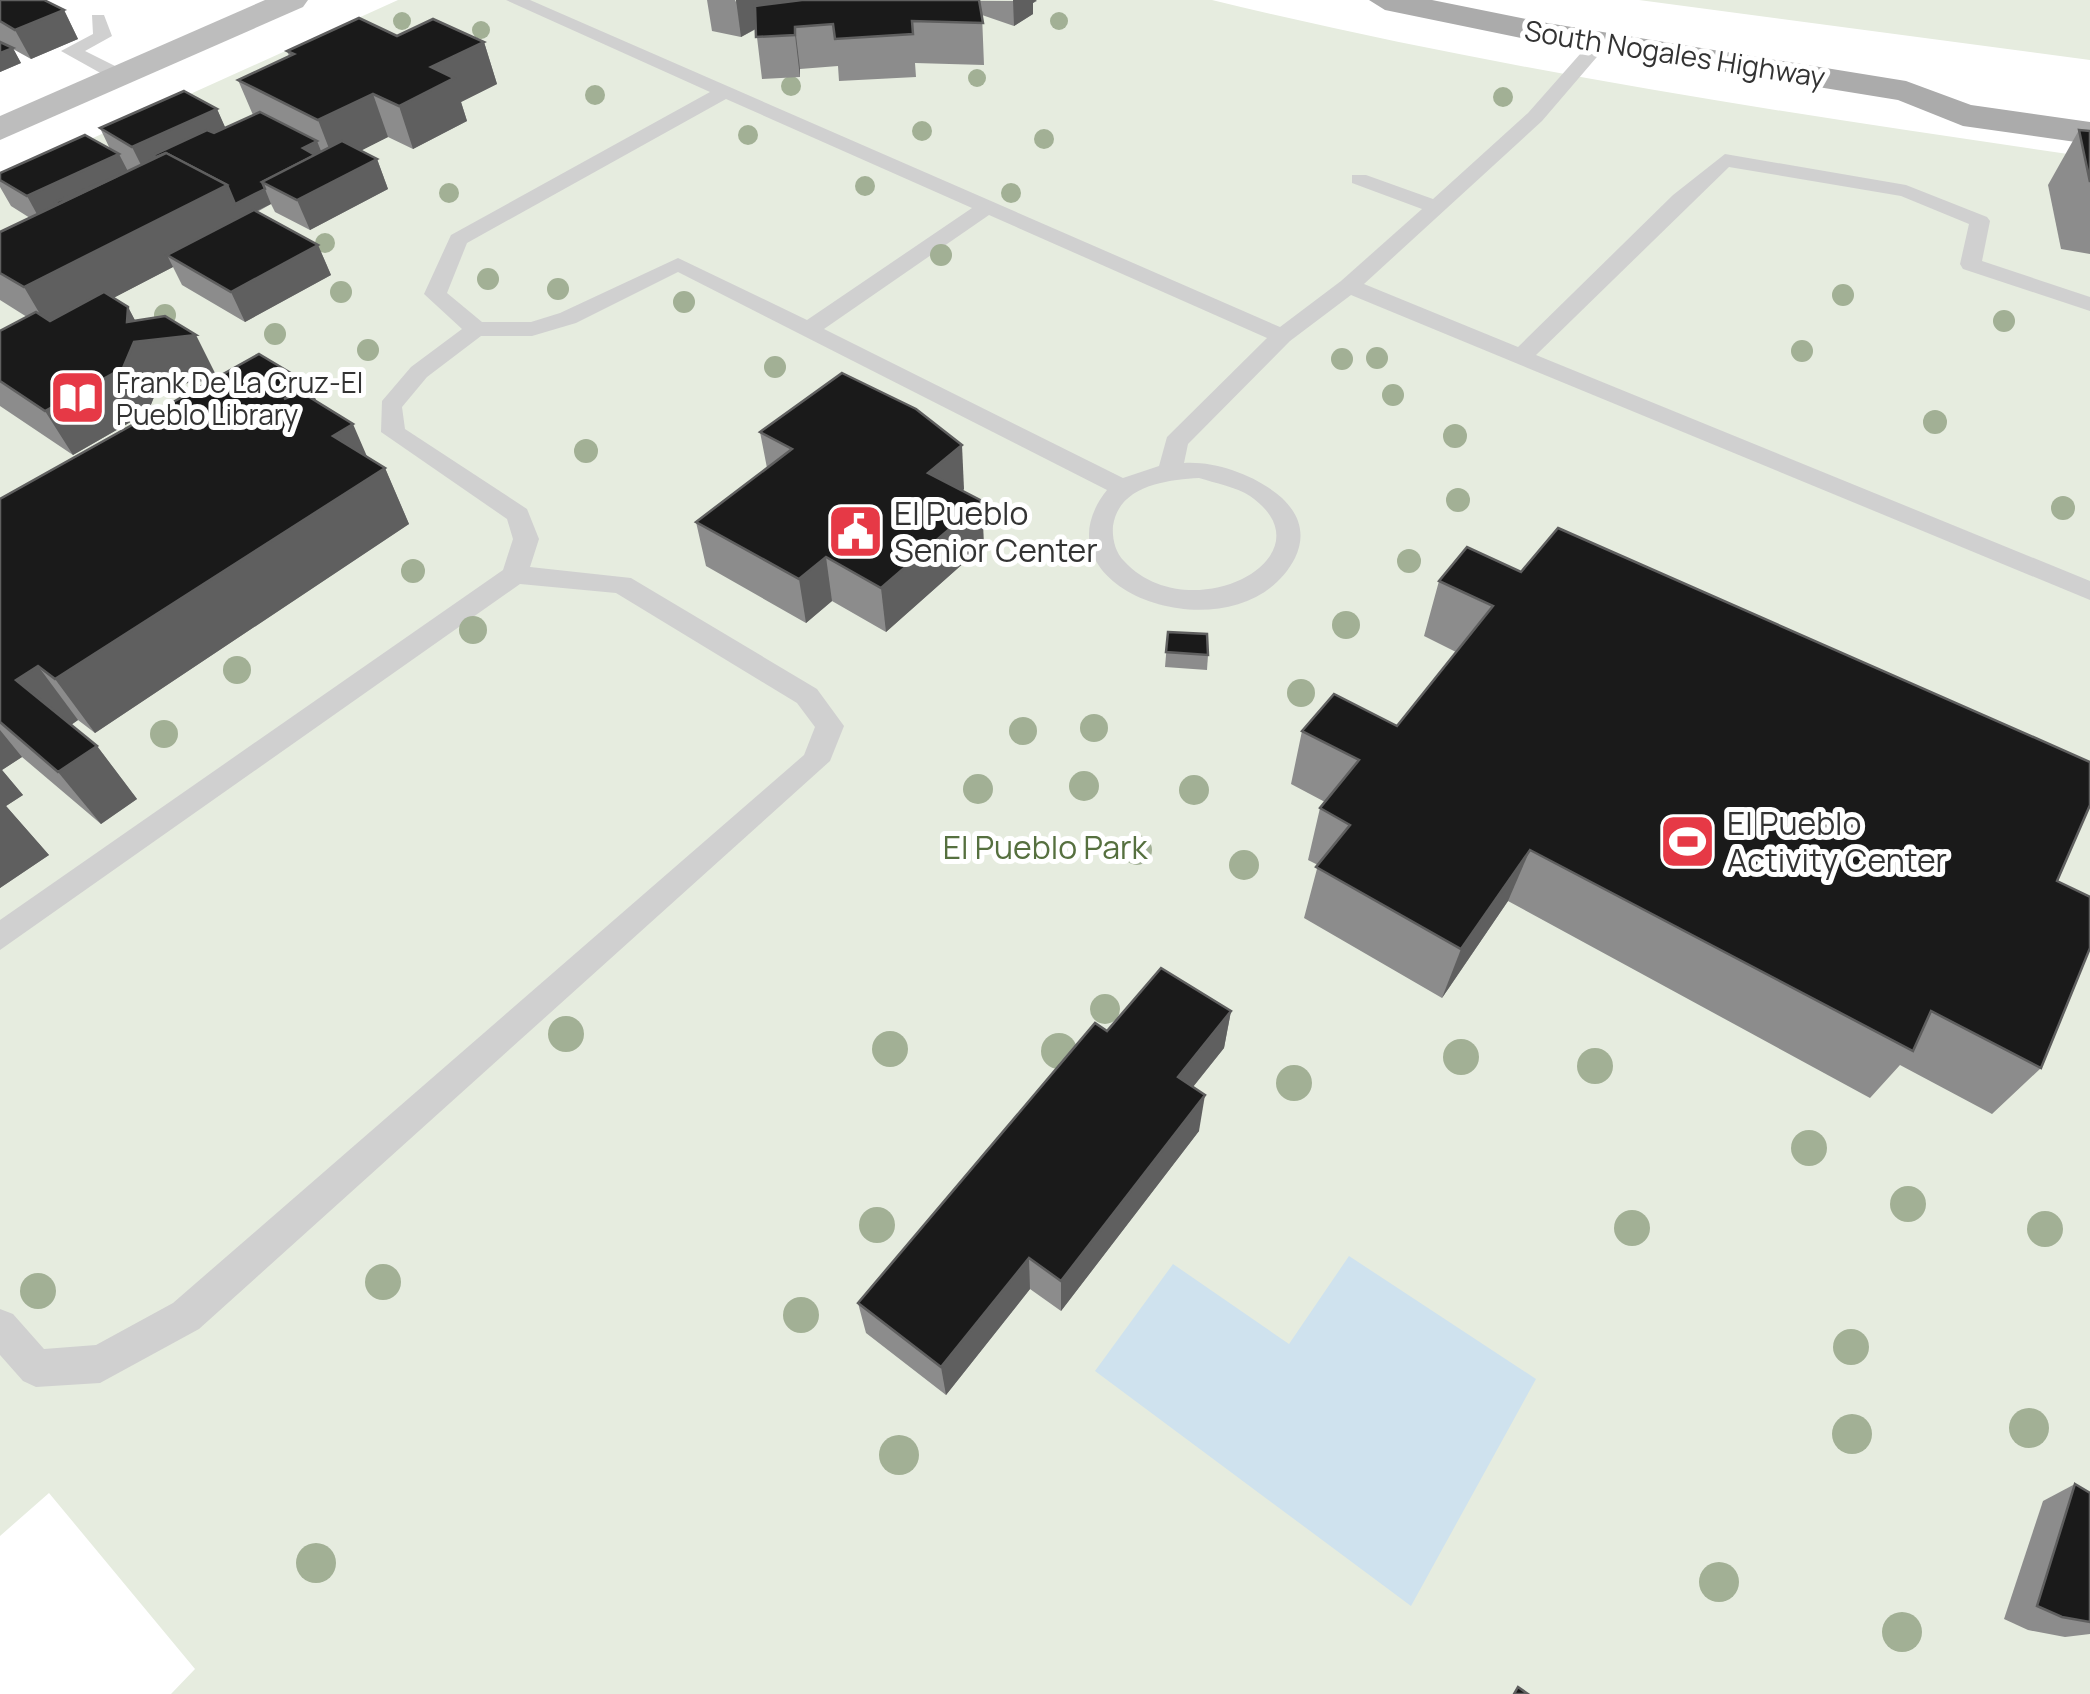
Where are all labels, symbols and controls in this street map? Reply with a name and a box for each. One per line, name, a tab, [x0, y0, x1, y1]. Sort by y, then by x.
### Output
street label: South Nogales Highway	[1522, 10, 1828, 96]
place label: Frank De La Cruz-El Pueblo Library	[116, 363, 363, 433]
library icon: Frank De La Cruz-El Pueblo Library	[47, 368, 107, 428]
place label: El Pueblo Senior Center	[894, 491, 1098, 572]
public building icon: El Pueblo Senior Center	[825, 501, 885, 561]
place label: El Pueblo Activity Center	[1727, 801, 1947, 882]
sports icon: El Pueblo Activity Center	[1658, 811, 1718, 871]
park label: El Pueblo Park	[943, 825, 1148, 869]

